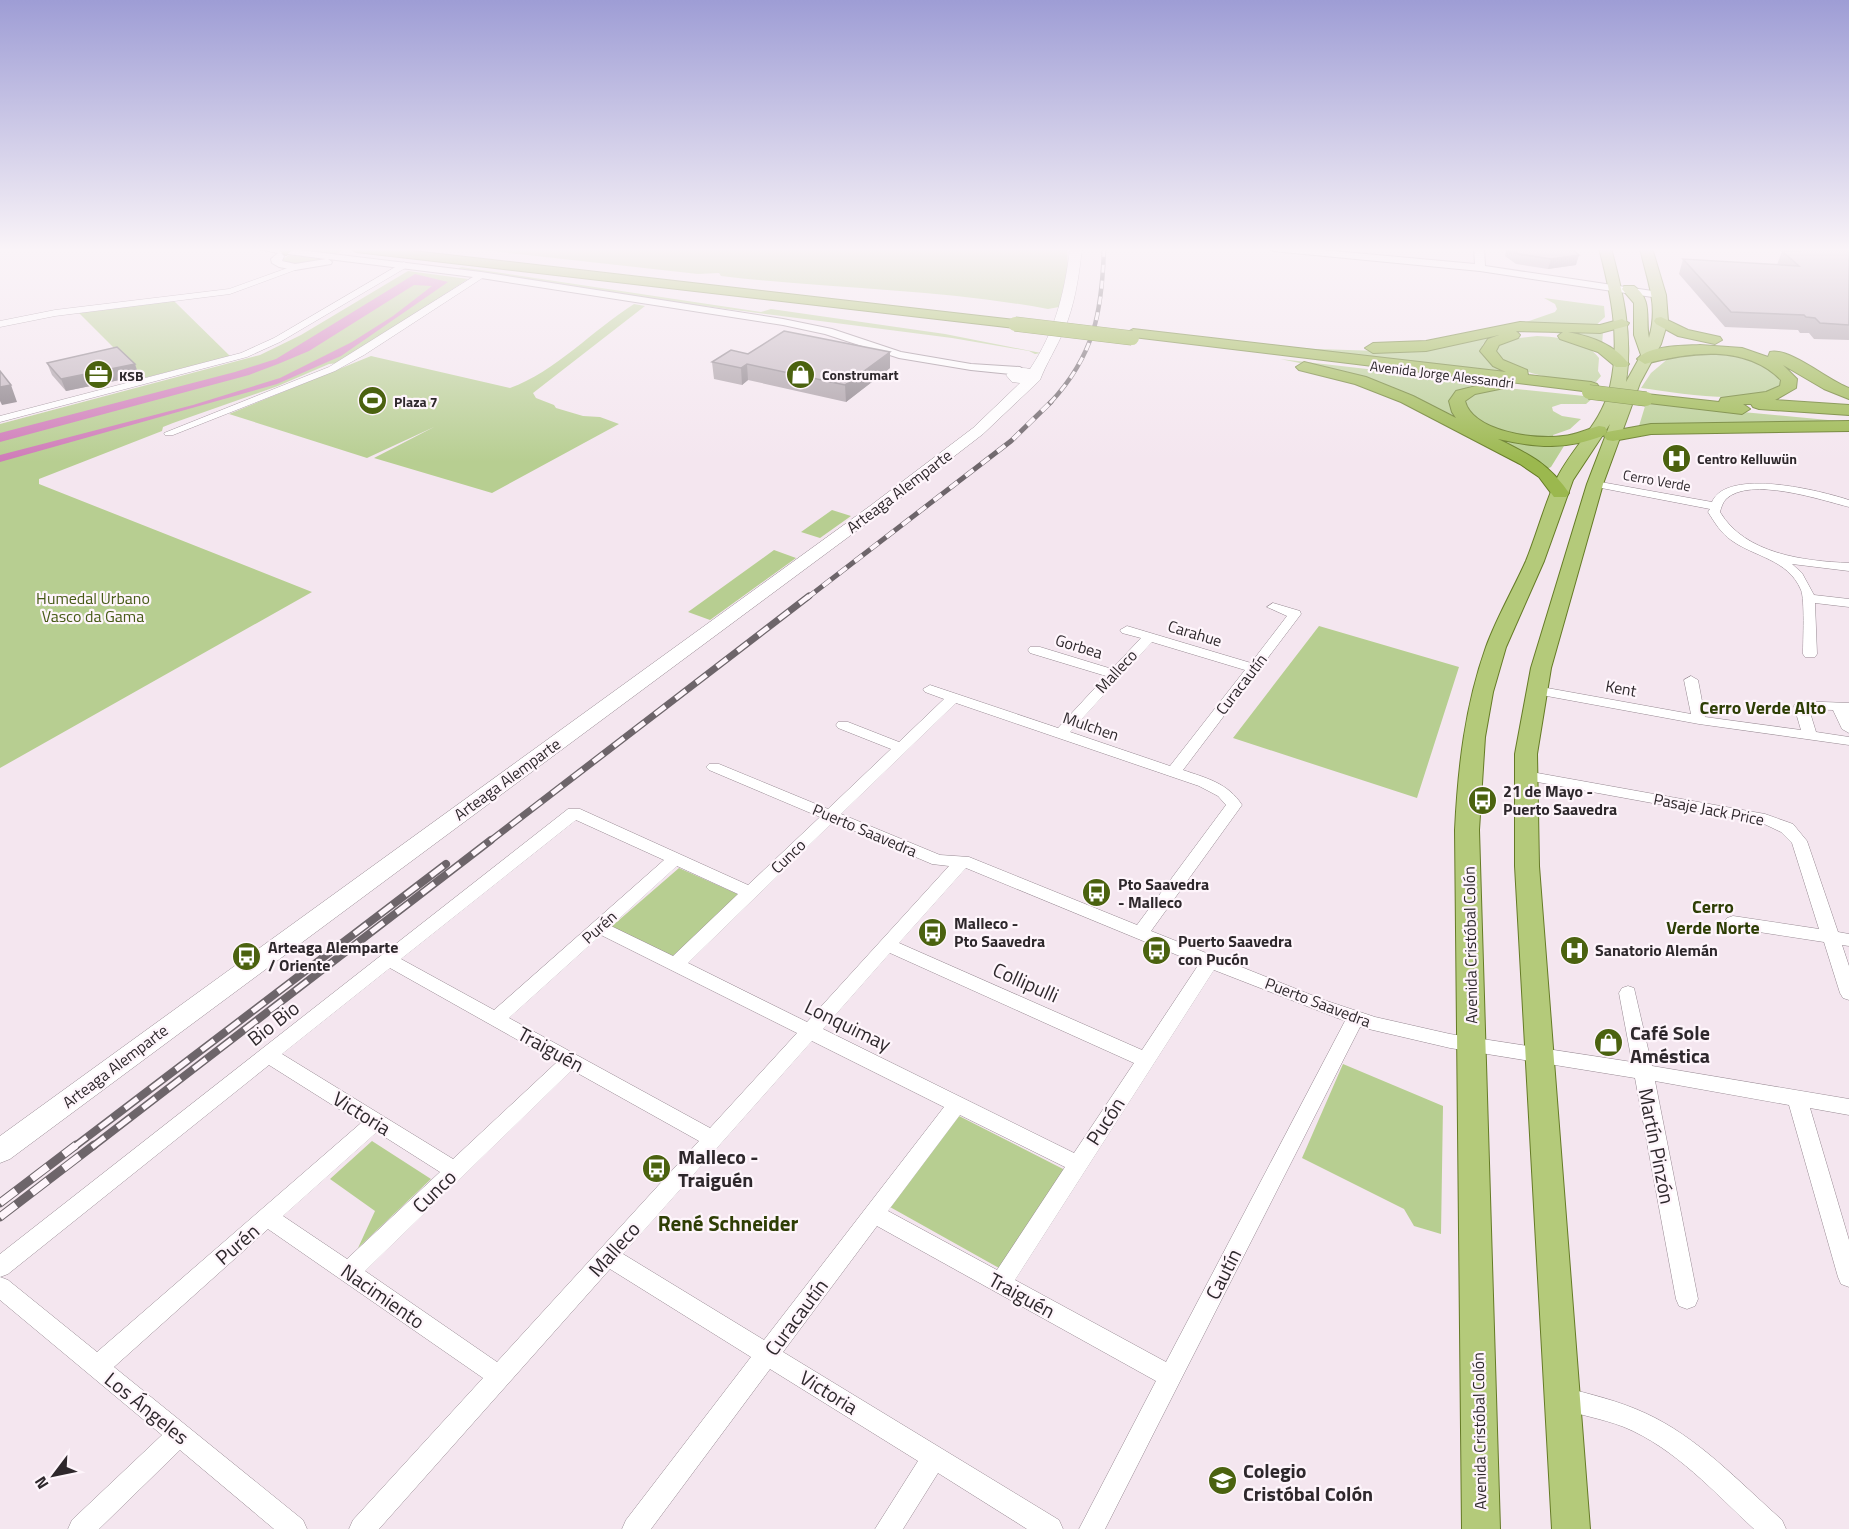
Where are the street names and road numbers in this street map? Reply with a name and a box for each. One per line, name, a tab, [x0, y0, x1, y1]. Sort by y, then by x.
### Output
street label: Avenida Jorge Alessandri	[1369, 355, 1515, 393]
street label: Arteaga Alemparte	[841, 443, 957, 539]
street label: Cerro Verde	[1621, 464, 1693, 496]
street label: Carahue	[1165, 613, 1225, 653]
street label: Gorbea	[1052, 627, 1106, 665]
street label: Malleco	[1089, 644, 1143, 698]
street label: Curacautín	[1209, 648, 1273, 720]
street label: Kent	[1604, 673, 1639, 703]
street label: Mulchen	[1060, 705, 1122, 747]
street label: Arteaga Alemparte	[449, 732, 565, 826]
street label: Pasaje Jack Price	[1652, 787, 1766, 831]
street label: Puerto Saavedra	[809, 797, 921, 863]
street label: Cunco	[765, 833, 811, 879]
street label: Avenida Cristóbal Colón	[1457, 866, 1483, 1024]
street label: Purén	[576, 905, 622, 949]
street label: Collipulli	[988, 954, 1064, 1010]
street label: Puerto Saavedra	[1262, 971, 1374, 1033]
street label: Lonquimay	[800, 991, 897, 1059]
street label: Bio Bio	[240, 993, 306, 1053]
street label: Arteaga Alemparte	[57, 1018, 173, 1114]
street label: Traiguén	[512, 1018, 590, 1080]
street label: Victoria	[327, 1083, 397, 1143]
street label: Martín Pinzón	[1631, 1085, 1683, 1207]
street label: Pucón	[1078, 1091, 1132, 1151]
street label: Cunco	[405, 1162, 463, 1220]
street label: Malleco	[581, 1214, 647, 1284]
street label: Purén	[208, 1216, 266, 1272]
street label: Cautín	[1197, 1243, 1249, 1305]
street label: Nacimiento	[335, 1256, 431, 1336]
street label: Traiguén	[983, 1264, 1061, 1326]
street label: Curacautín	[757, 1272, 835, 1362]
street label: Avenida Cristóbal Colón	[1466, 1352, 1492, 1510]
street label: Victoria	[794, 1362, 864, 1422]
street label: Los Ángeles	[98, 1364, 196, 1452]

